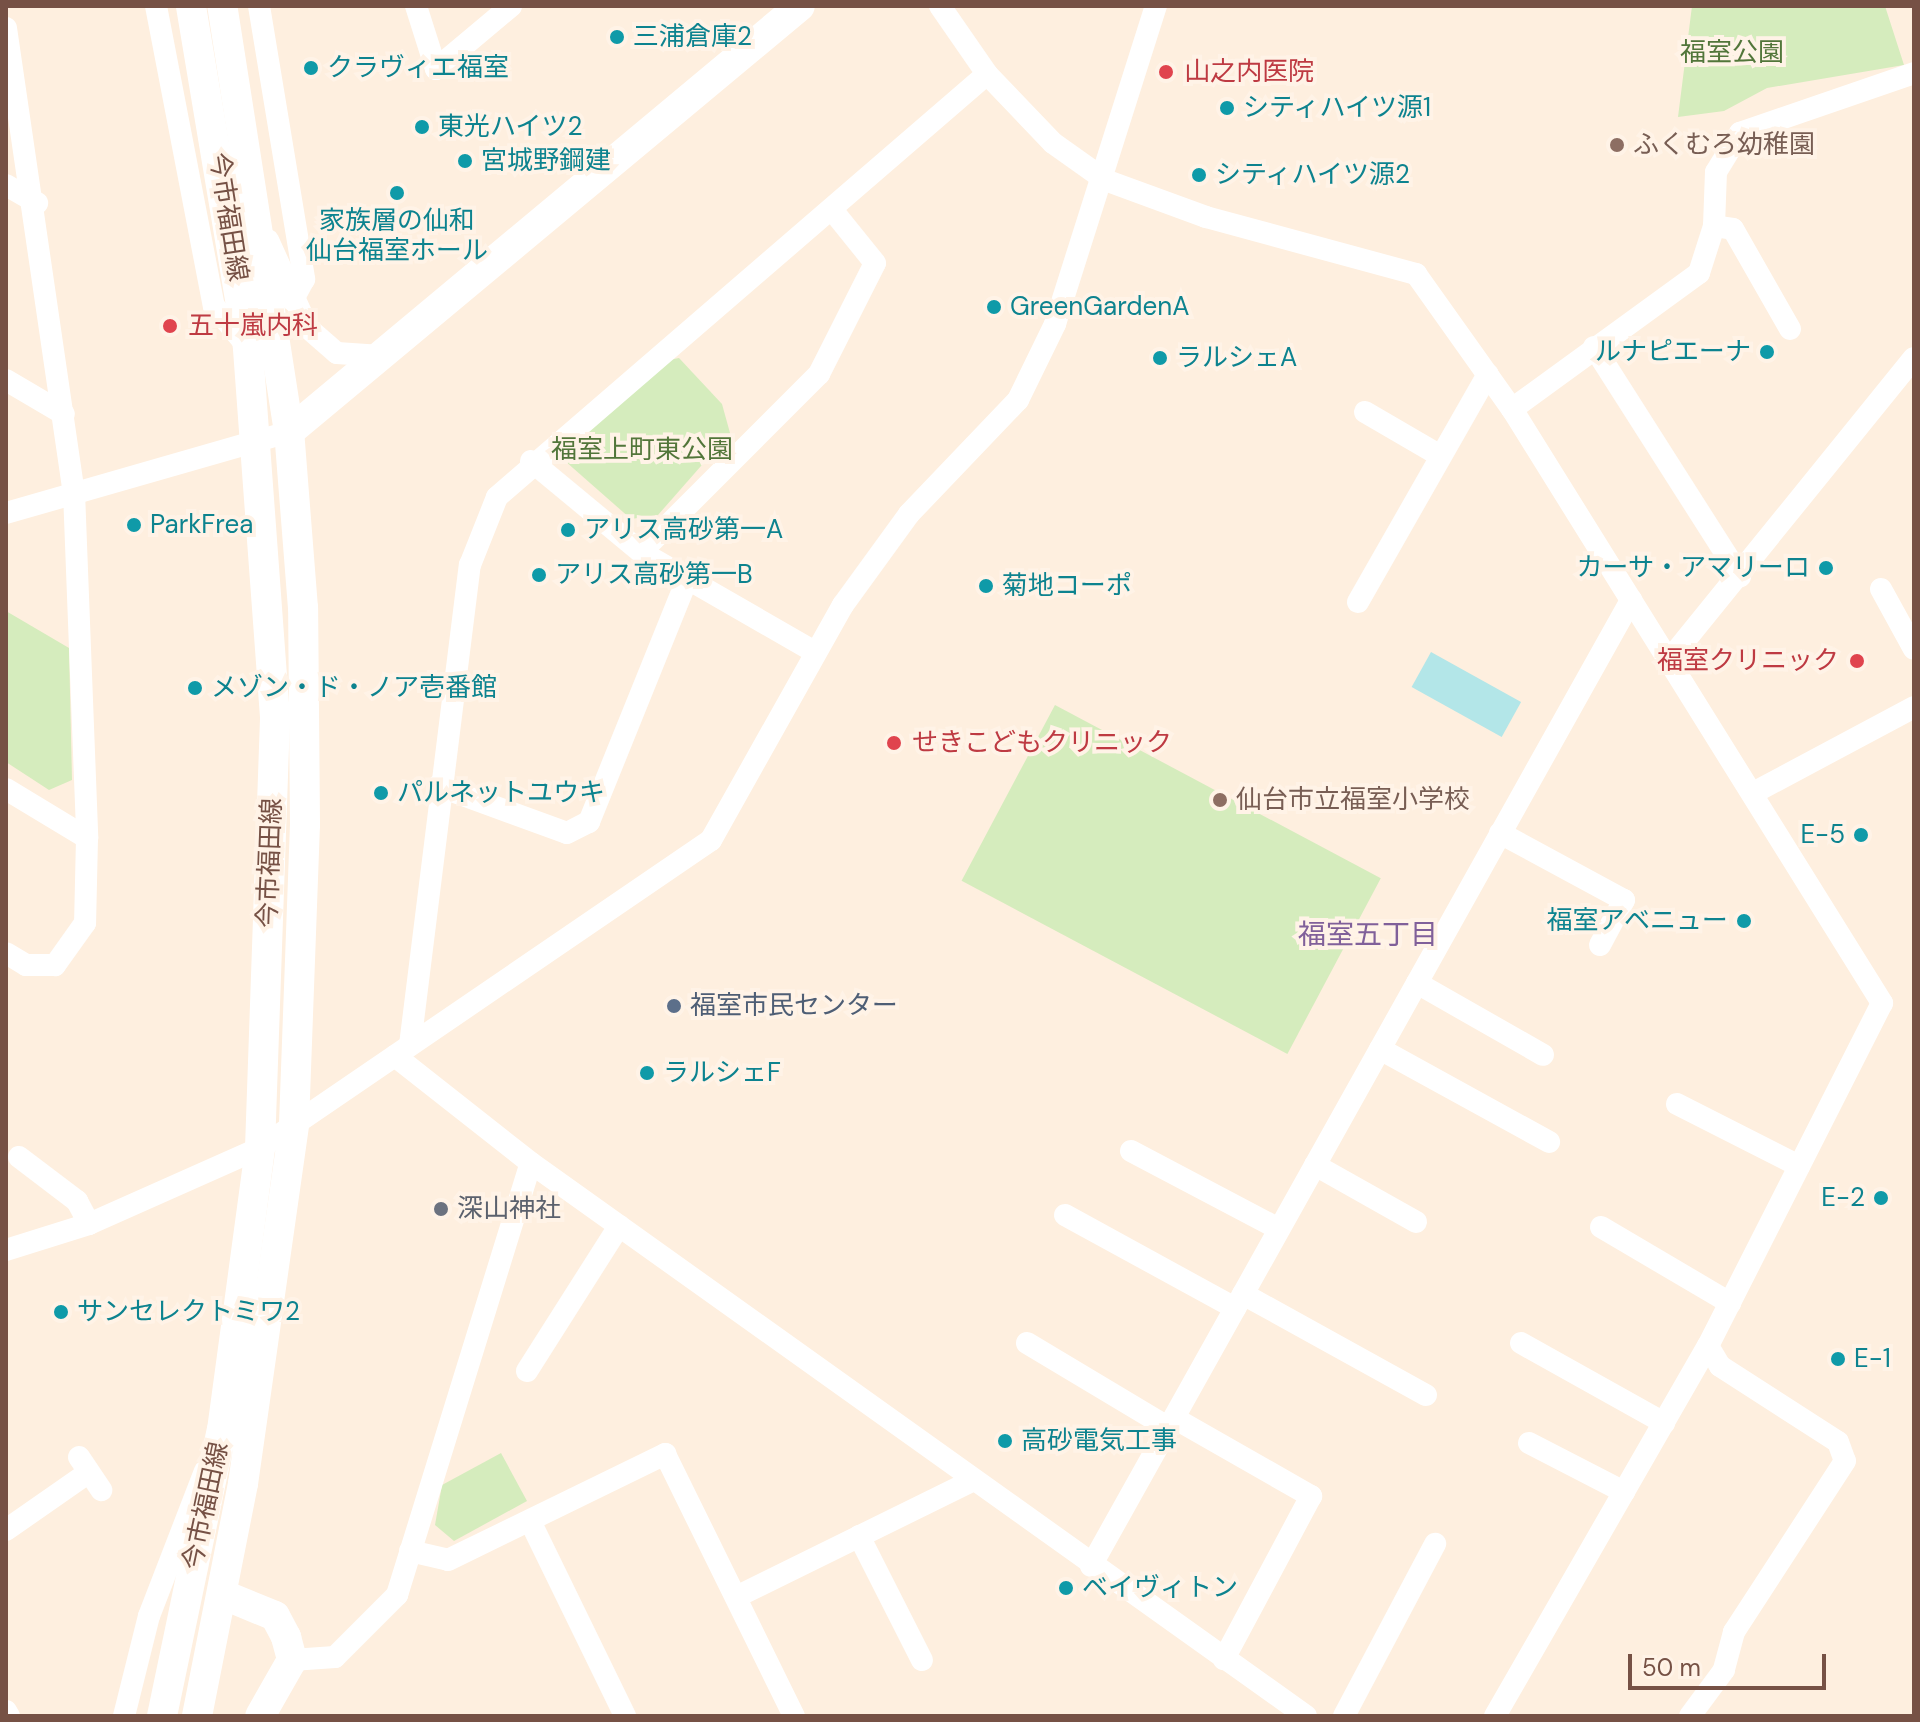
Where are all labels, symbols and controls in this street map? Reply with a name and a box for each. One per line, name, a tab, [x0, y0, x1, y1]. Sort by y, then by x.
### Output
place label: 三浦倉庫2	[633, 21, 752, 53]
marker: 三浦倉庫2	[608, 28, 626, 46]
park label: 福室公園	[1680, 37, 1784, 69]
place label: クラヴィエ福室	[327, 52, 509, 84]
place label: 山之内医院	[1184, 56, 1314, 88]
marker: クラヴィエ福室	[302, 59, 320, 77]
marker: 山之内医院	[1155, 61, 1177, 83]
place label: シティハイツ源1	[1243, 92, 1433, 124]
marker: シティハイツ源1	[1218, 99, 1236, 117]
place label: 東光ハイツ2	[438, 111, 583, 143]
marker: 東光ハイツ2	[413, 118, 431, 136]
place label: ふくむろ幼稚園	[1633, 129, 1815, 161]
marker: ふくむろ幼稚園	[1608, 136, 1626, 154]
place label: 宮城野鋼建	[481, 145, 611, 177]
street label: 今市福田線	[202, 150, 254, 284]
marker: 宮城野鋼建	[456, 152, 474, 170]
place label: シティハイツ源2	[1215, 159, 1412, 191]
marker: シティハイツ源2	[1190, 166, 1208, 184]
marker: 家族層の仙和 仙台福室ホール	[388, 184, 406, 202]
place label: 家族層の仙和 仙台福室ホール	[306, 205, 488, 266]
place label: GreenGardenA	[1010, 291, 1190, 323]
marker: GreenGardenA	[985, 298, 1003, 316]
place label: 五十嵐内科	[188, 310, 318, 342]
marker: 五十嵐内科	[159, 315, 181, 337]
place label: ルナピエーナ	[1595, 336, 1751, 368]
place label: ラルシェA	[1176, 342, 1297, 374]
marker: ルナピエーナ	[1758, 343, 1776, 361]
marker: ラルシェA	[1151, 349, 1169, 367]
park label: 福室上町東公園	[551, 434, 733, 466]
place label: ParkFrea	[150, 509, 253, 541]
place label: アリス高砂第一A	[584, 514, 783, 546]
marker: ParkFrea	[125, 516, 143, 534]
marker: アリス高砂第一A	[559, 521, 577, 539]
place label: カーサ・アマリーロ	[1576, 552, 1810, 584]
place label: アリス高砂第一B	[555, 559, 753, 591]
marker: カーサ・アマリーロ	[1817, 559, 1835, 577]
marker: アリス高砂第一B	[530, 566, 548, 584]
place label: 菊地コーポ	[1002, 570, 1132, 602]
marker: 菊地コーポ	[977, 577, 995, 595]
place label: 福室クリニック	[1657, 645, 1839, 677]
marker: 福室クリニック	[1846, 650, 1868, 672]
place label: メゾン・ド・ノア壱番館	[211, 672, 497, 704]
marker: メゾン・ド・ノア壱番館	[186, 679, 204, 697]
place label: せきこどもクリニック	[912, 727, 1172, 759]
marker: せきこどもクリニック	[883, 732, 905, 754]
place label: パルネットユウキ	[397, 777, 605, 809]
marker: パルネットユウキ	[372, 784, 390, 802]
place label: 仙台市立福室小学校	[1236, 784, 1470, 816]
marker: 仙台市立福室小学校	[1211, 791, 1229, 809]
street label: 今市福田線	[252, 797, 288, 929]
place label: E-5	[1800, 819, 1845, 851]
marker: E-5	[1852, 826, 1870, 844]
place label: 福室アベニュー	[1546, 905, 1728, 937]
marker: 福室アベニュー	[1735, 912, 1753, 930]
district label: 福室五丁目	[1298, 918, 1438, 952]
place label: 福室市民センター	[690, 990, 898, 1022]
marker: 福室市民センター	[665, 997, 683, 1015]
place label: ラルシェF	[663, 1057, 781, 1089]
marker: ラルシェF	[638, 1064, 656, 1082]
place label: E-2	[1821, 1182, 1865, 1214]
marker: E-2	[1872, 1189, 1890, 1207]
place label: 深山神社	[457, 1193, 561, 1225]
marker: 深山神社	[432, 1200, 450, 1218]
place label: サンセレクトミワ2	[77, 1296, 300, 1328]
marker: サンセレクトミワ2	[52, 1303, 70, 1321]
place label: E-1	[1854, 1343, 1891, 1375]
marker: E-1	[1829, 1350, 1847, 1368]
place label: 高砂電気工事	[1021, 1425, 1177, 1457]
marker: 高砂電気工事	[996, 1432, 1014, 1450]
street label: 今市福田線	[177, 1439, 235, 1573]
place label: ベイヴィトン	[1082, 1572, 1238, 1604]
marker: ベイヴィトン	[1057, 1579, 1075, 1597]
scale bar	[1632, 1638, 1830, 1688]
text: 50 m	[1642, 1652, 1701, 1683]

